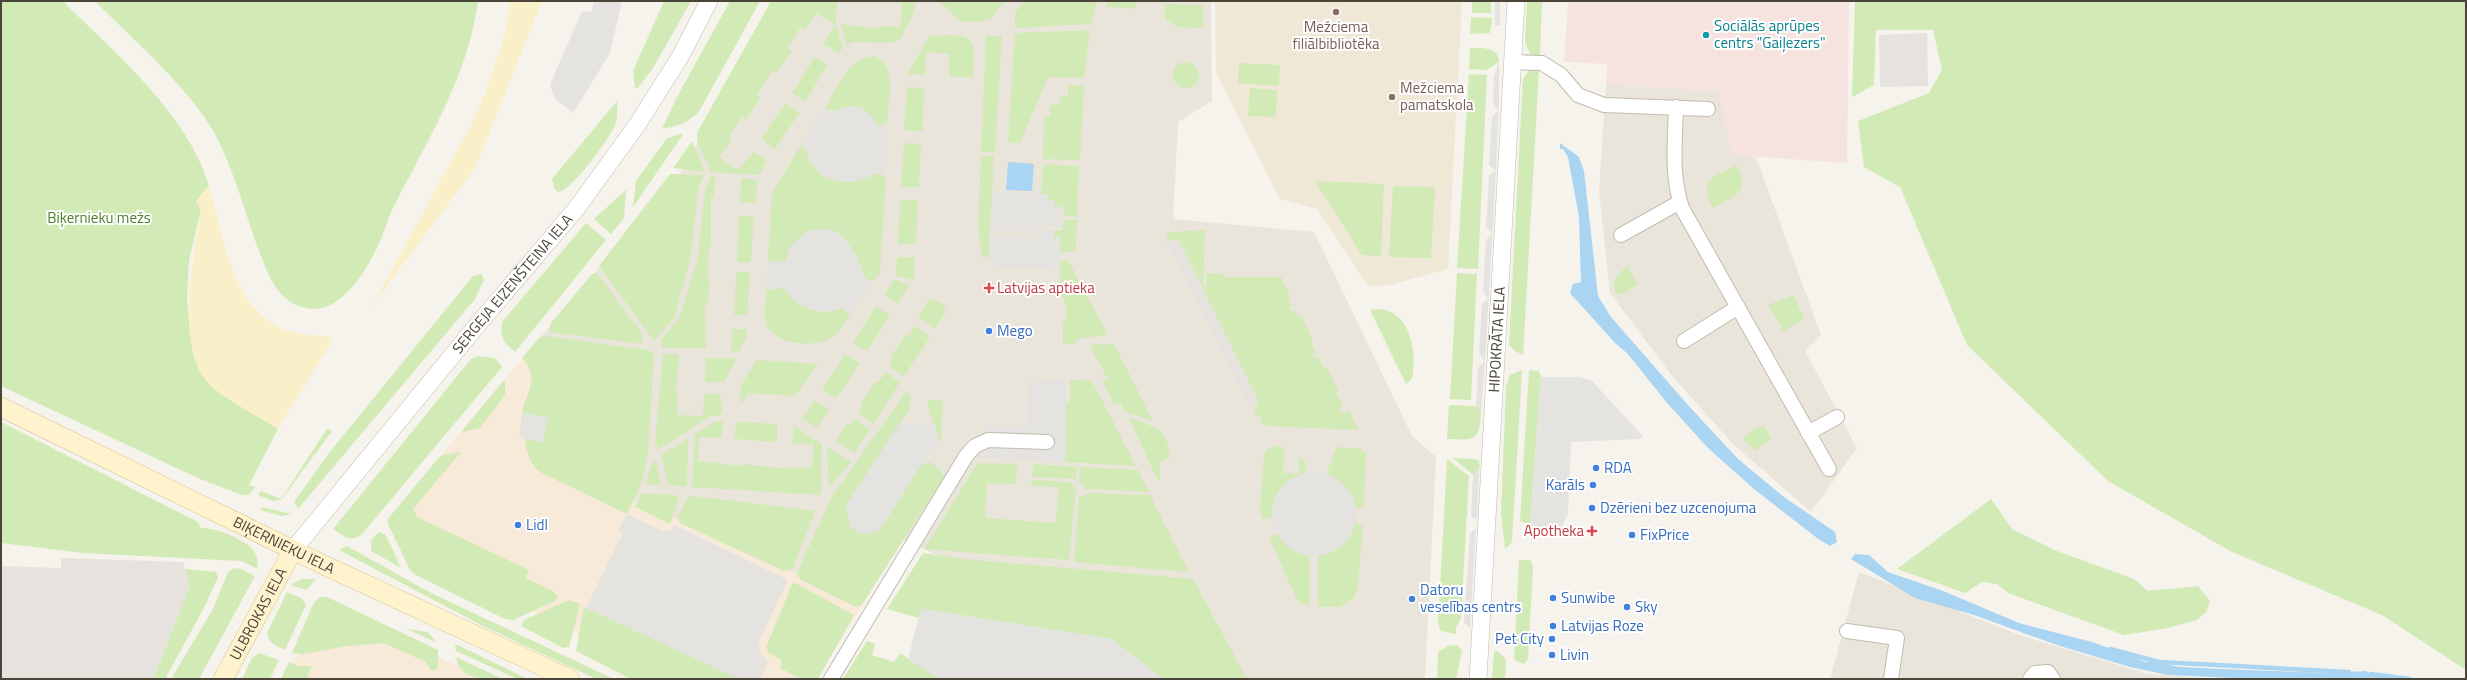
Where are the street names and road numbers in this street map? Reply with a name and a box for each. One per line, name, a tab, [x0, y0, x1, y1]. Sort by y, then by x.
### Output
street label: SERGEJA EIZENŠTEINA IELA	[446, 209, 578, 358]
street label: HIPOKRĀTA IELA	[1482, 286, 1511, 393]
street label: BIĶERNIEKU IELA	[229, 510, 339, 580]
street label: ULBROKAS IELA	[223, 563, 292, 664]

